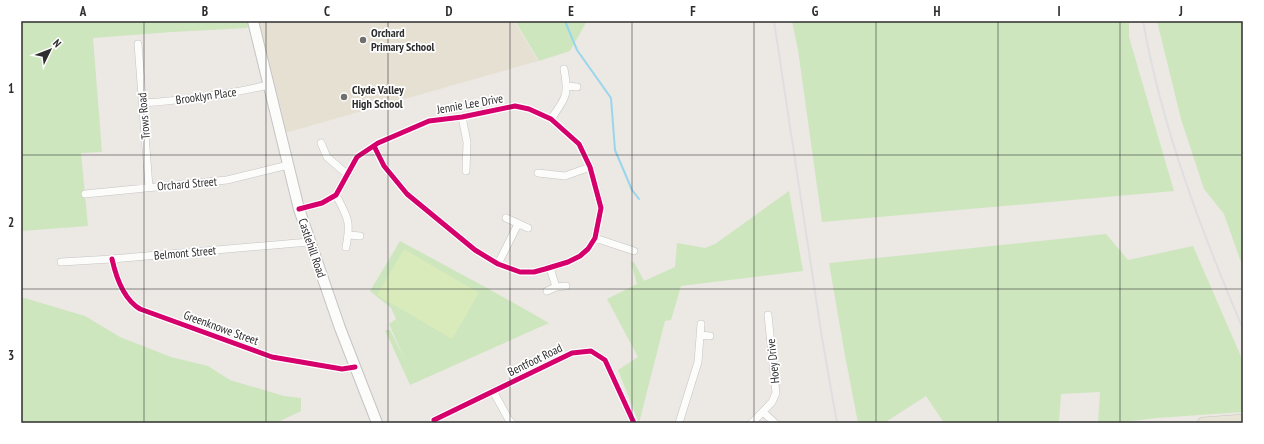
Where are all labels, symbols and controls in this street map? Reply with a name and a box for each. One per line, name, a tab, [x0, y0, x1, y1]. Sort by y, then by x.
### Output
text: A	[79, 3, 87, 20]
text: B	[202, 3, 208, 20]
text: C	[324, 3, 330, 20]
text: D	[446, 3, 453, 20]
text: E	[568, 3, 574, 20]
text: F	[690, 3, 696, 20]
text: G	[812, 3, 819, 20]
text: H	[934, 3, 941, 20]
text: I	[1057, 3, 1061, 20]
text: J	[1178, 3, 1183, 20]
place label: Orchard Primary School	[371, 25, 435, 54]
north arrow	[30, 30, 70, 70]
marker: Orchard Primary School	[358, 35, 368, 45]
text: N	[50, 36, 64, 50]
text: 1	[8, 80, 14, 97]
place label: Clyde Valley High School	[352, 82, 404, 111]
street label: Brooklyn Place	[175, 84, 237, 107]
street label: Jennie Lee Drive	[435, 90, 504, 117]
street label: Trows Road	[134, 92, 153, 140]
marker: Clyde Valley High School	[339, 92, 349, 102]
street label: Orchard Street	[156, 173, 218, 194]
text: 2	[8, 214, 14, 231]
street label: Castlehill Road	[295, 216, 330, 279]
street label: Belmont Street	[153, 242, 217, 263]
street label: Greenknowe Street	[182, 307, 261, 348]
street label: Hoey Drive	[763, 338, 782, 384]
street label: Bentfoot Road	[505, 340, 565, 379]
text: 3	[8, 347, 14, 364]

